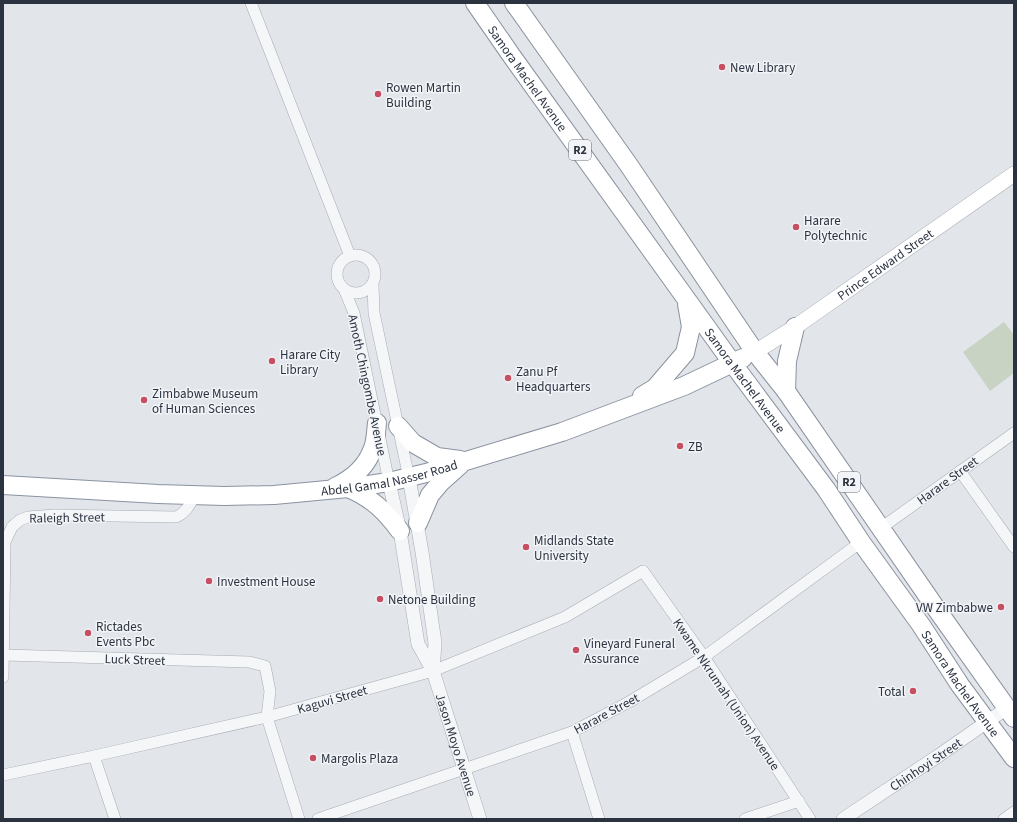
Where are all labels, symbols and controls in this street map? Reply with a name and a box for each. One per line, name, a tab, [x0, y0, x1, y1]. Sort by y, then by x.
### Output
street label: Samora Machel Avenue	[483, 22, 571, 135]
place label: New Library	[730, 59, 795, 77]
marker: New Library	[717, 62, 727, 72]
place label: Rowen Martin Building	[386, 79, 461, 112]
marker: Rowen Martin Building	[373, 89, 383, 99]
road number: R2	[569, 140, 591, 160]
place label: Harare Polytechnic	[804, 212, 867, 245]
marker: Harare Polytechnic	[791, 222, 801, 232]
street label: Prince Edward Street	[834, 225, 938, 305]
street label: Amoth Chingombe Avenue	[343, 313, 391, 458]
street label: Samora Machel Avenue	[700, 325, 789, 437]
place label: Harare City Library	[280, 346, 340, 379]
marker: Harare City Library	[267, 356, 277, 366]
place label: Zanu Pf Headquarters	[516, 363, 591, 396]
marker: Zanu Pf Headquarters	[503, 373, 513, 383]
place label: Zimbabwe Museum of Human Sciences	[152, 385, 258, 418]
marker: Zimbabwe Museum of Human Sciences	[139, 395, 149, 405]
place label: ZB	[688, 438, 703, 456]
marker: ZB	[675, 441, 685, 451]
street label: Harare Street	[913, 452, 982, 509]
street label: Abdel Gamal Nasser Road	[320, 456, 460, 501]
road number: R2	[838, 472, 860, 492]
street label: Raleigh Street	[29, 508, 106, 528]
place label: Midlands State University	[534, 532, 614, 565]
marker: Midlands State University	[521, 542, 531, 552]
place label: Investment House	[217, 573, 315, 591]
marker: Investment House	[204, 576, 214, 586]
place label: Netone Building	[388, 591, 476, 609]
marker: Netone Building	[375, 594, 385, 604]
place label: VW Zimbabwe	[916, 599, 993, 617]
marker: VW Zimbabwe	[996, 602, 1006, 612]
street label: Kwame Nkrumah (Union) Avenue	[668, 615, 784, 774]
place label: Rictades Events Pbc	[96, 618, 155, 651]
street label: Samora Machel Avenue	[917, 627, 1003, 741]
marker: Rictades Events Pbc	[83, 628, 93, 638]
place label: Vineyard Funeral Assurance	[584, 635, 675, 668]
marker: Vineyard Funeral Assurance	[571, 645, 581, 655]
street label: Luck Street	[104, 650, 166, 670]
street label: Kaguvi Street	[295, 681, 370, 719]
place label: Total	[878, 683, 905, 701]
marker: Total	[908, 686, 918, 696]
street label: Harare Street	[571, 689, 643, 739]
street label: Jason Moyo Avenue	[431, 691, 480, 799]
street label: Chinhoyi Street	[886, 734, 966, 796]
place label: Margolis Plaza	[321, 750, 398, 768]
marker: Margolis Plaza	[308, 753, 318, 763]

